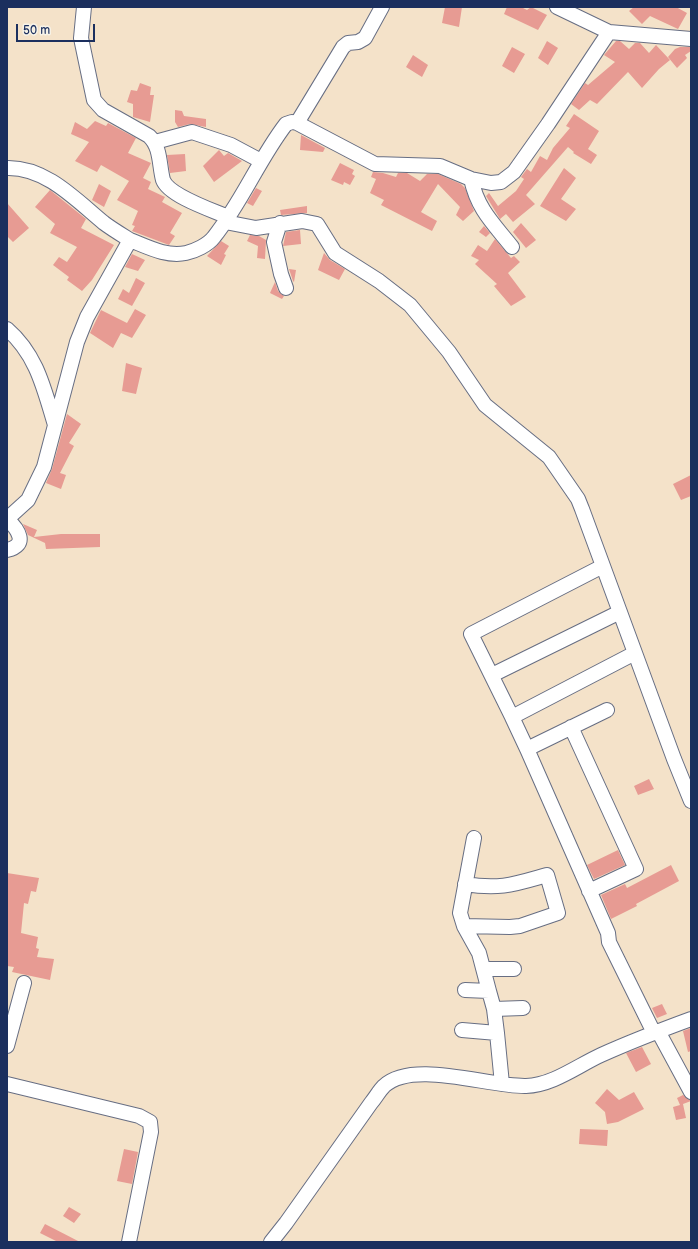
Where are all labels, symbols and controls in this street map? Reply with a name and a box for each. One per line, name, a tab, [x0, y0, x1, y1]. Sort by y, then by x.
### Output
scale bar	[18, 16, 97, 42]
text: 50 m	[23, 23, 50, 38]

